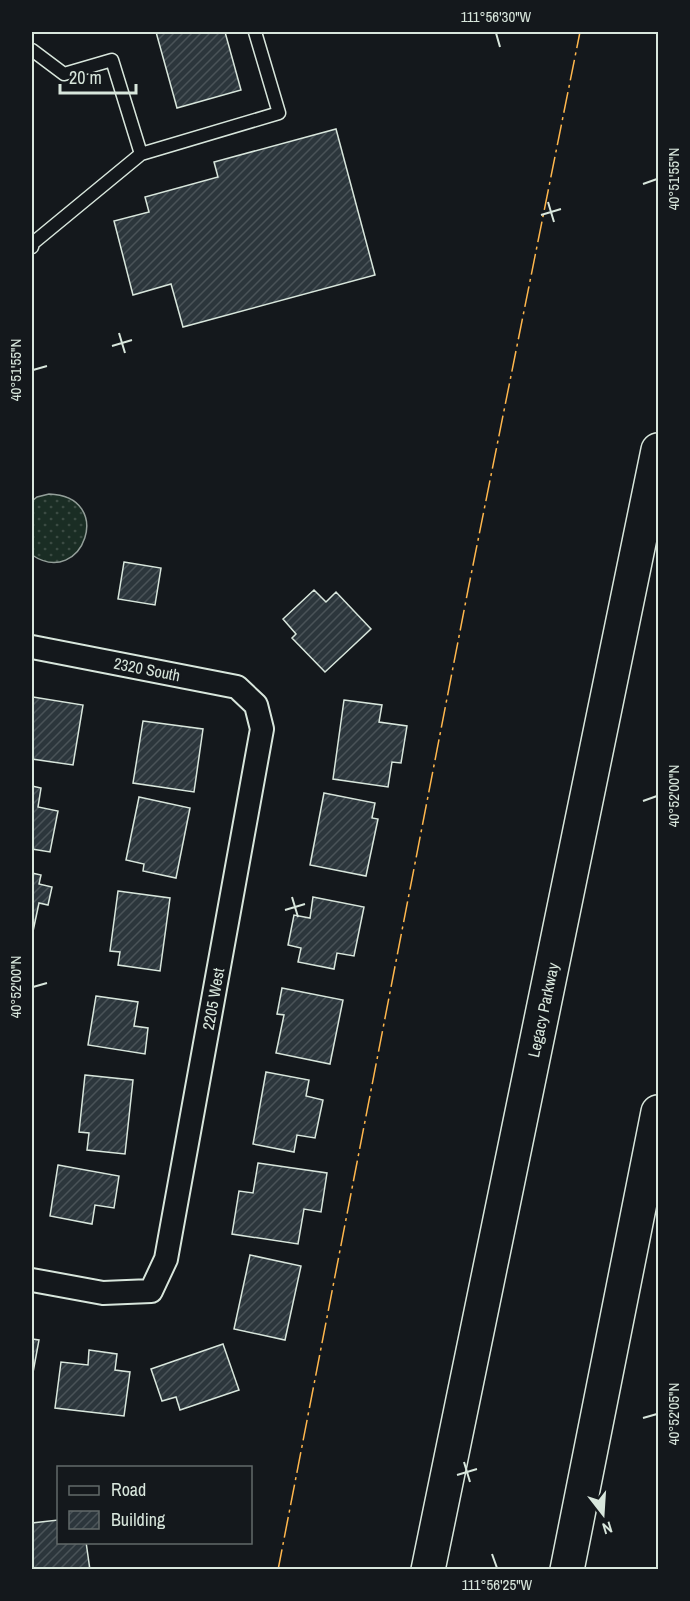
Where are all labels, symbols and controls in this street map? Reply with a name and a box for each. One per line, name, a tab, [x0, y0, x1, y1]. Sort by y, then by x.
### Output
text: 111°56'30"W	[461, 6, 532, 27]
scale bar	[60, 57, 136, 95]
text: 20 m	[69, 65, 102, 90]
text: 40°51'55"N	[663, 148, 684, 210]
text: 40°51'55"N	[5, 339, 26, 401]
street label: 2320 South	[112, 652, 182, 686]
text: 40°52'00"N	[663, 765, 684, 827]
text: 40°52'00"N	[5, 956, 26, 1018]
street label: Legacy Parkway	[522, 960, 564, 1059]
street label: 2205 West	[197, 966, 229, 1032]
text: 40°52'05"N	[663, 1383, 684, 1445]
legend	[57, 1466, 252, 1544]
text: Road	[111, 1477, 146, 1502]
north arrow	[573, 1484, 633, 1544]
text: Building	[111, 1507, 166, 1532]
text: N	[600, 1516, 615, 1540]
text: 111°56'25"W	[462, 1574, 533, 1595]

